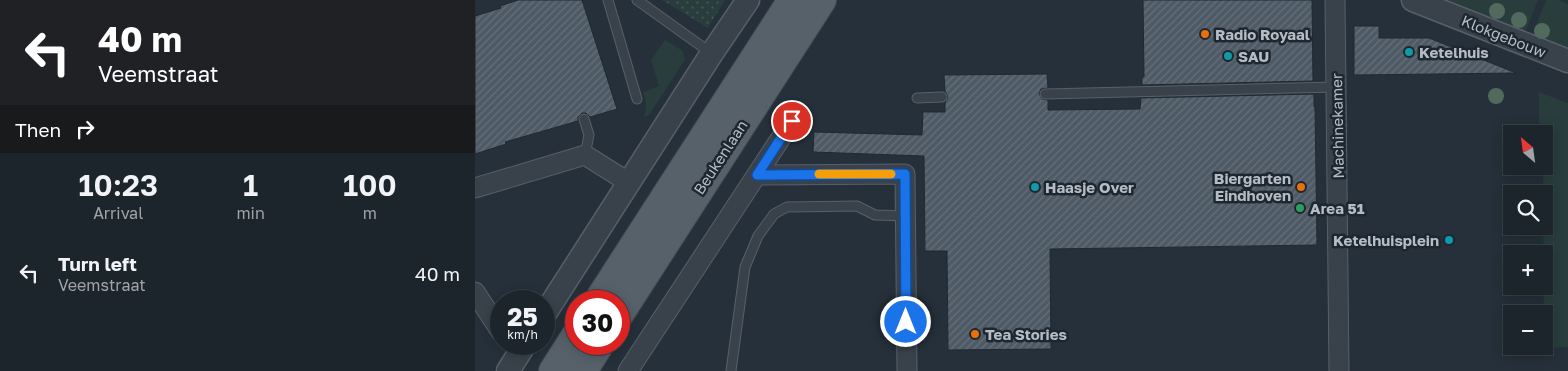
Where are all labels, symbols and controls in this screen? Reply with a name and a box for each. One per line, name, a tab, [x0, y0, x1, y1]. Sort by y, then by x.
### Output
street label: Klokgebouw	[1459, 11, 1549, 61]
text: 40 m	[98, 18, 182, 60]
icon: left	[15, 20, 80, 85]
place label: Radio Royaal	[1215, 25, 1310, 43]
marker: Radio Royaal	[1199, 28, 1211, 40]
place label: Ketelhuis	[1419, 43, 1489, 61]
marker: Ketelhuis	[1403, 46, 1415, 58]
place label: SAU	[1238, 47, 1269, 65]
marker: SAU	[1222, 50, 1234, 62]
text: Veemstraat	[98, 60, 219, 87]
street label: Machinekamer	[1327, 73, 1347, 179]
pin	[771, 100, 813, 142]
icon: arrive	[778, 107, 806, 135]
icon: right	[71, 115, 99, 143]
street label: Beukenlaan	[689, 116, 751, 198]
text: Then	[15, 118, 61, 141]
north arrow	[1503, 125, 1553, 175]
map controls	[1503, 125, 1553, 355]
text: 10:23	[78, 167, 158, 203]
text: 1	[243, 167, 258, 203]
text: 100	[343, 167, 397, 203]
place label: Biergarten Eindhoven	[1214, 169, 1291, 204]
place label: Haasje Over	[1045, 178, 1134, 196]
marker: Haasje Over	[1029, 181, 1041, 193]
marker: Biergarten Eindhoven	[1295, 181, 1307, 193]
button: search	[1503, 185, 1553, 235]
place label: Area 51	[1310, 199, 1365, 217]
marker: Area 51	[1294, 202, 1306, 214]
text: Arrival	[93, 203, 143, 223]
text: min	[236, 203, 265, 223]
text: m	[363, 203, 377, 223]
place label: Ketelhuisplein	[1333, 231, 1439, 249]
marker: Ketelhuisplein	[1443, 234, 1455, 246]
button: +	[1503, 245, 1553, 295]
text: Turn left	[58, 252, 137, 275]
icon: left	[15, 259, 43, 287]
text: 40 m	[415, 262, 460, 285]
text: Veemstraat	[58, 275, 146, 295]
speed limit sign: 30	[565, 290, 630, 355]
position arrow	[879, 295, 931, 347]
text: 25	[507, 301, 538, 332]
button: −	[1503, 305, 1553, 355]
place label: Tea Stories	[985, 325, 1067, 343]
text: km/h	[507, 327, 538, 342]
marker: Tea Stories	[969, 328, 981, 340]

